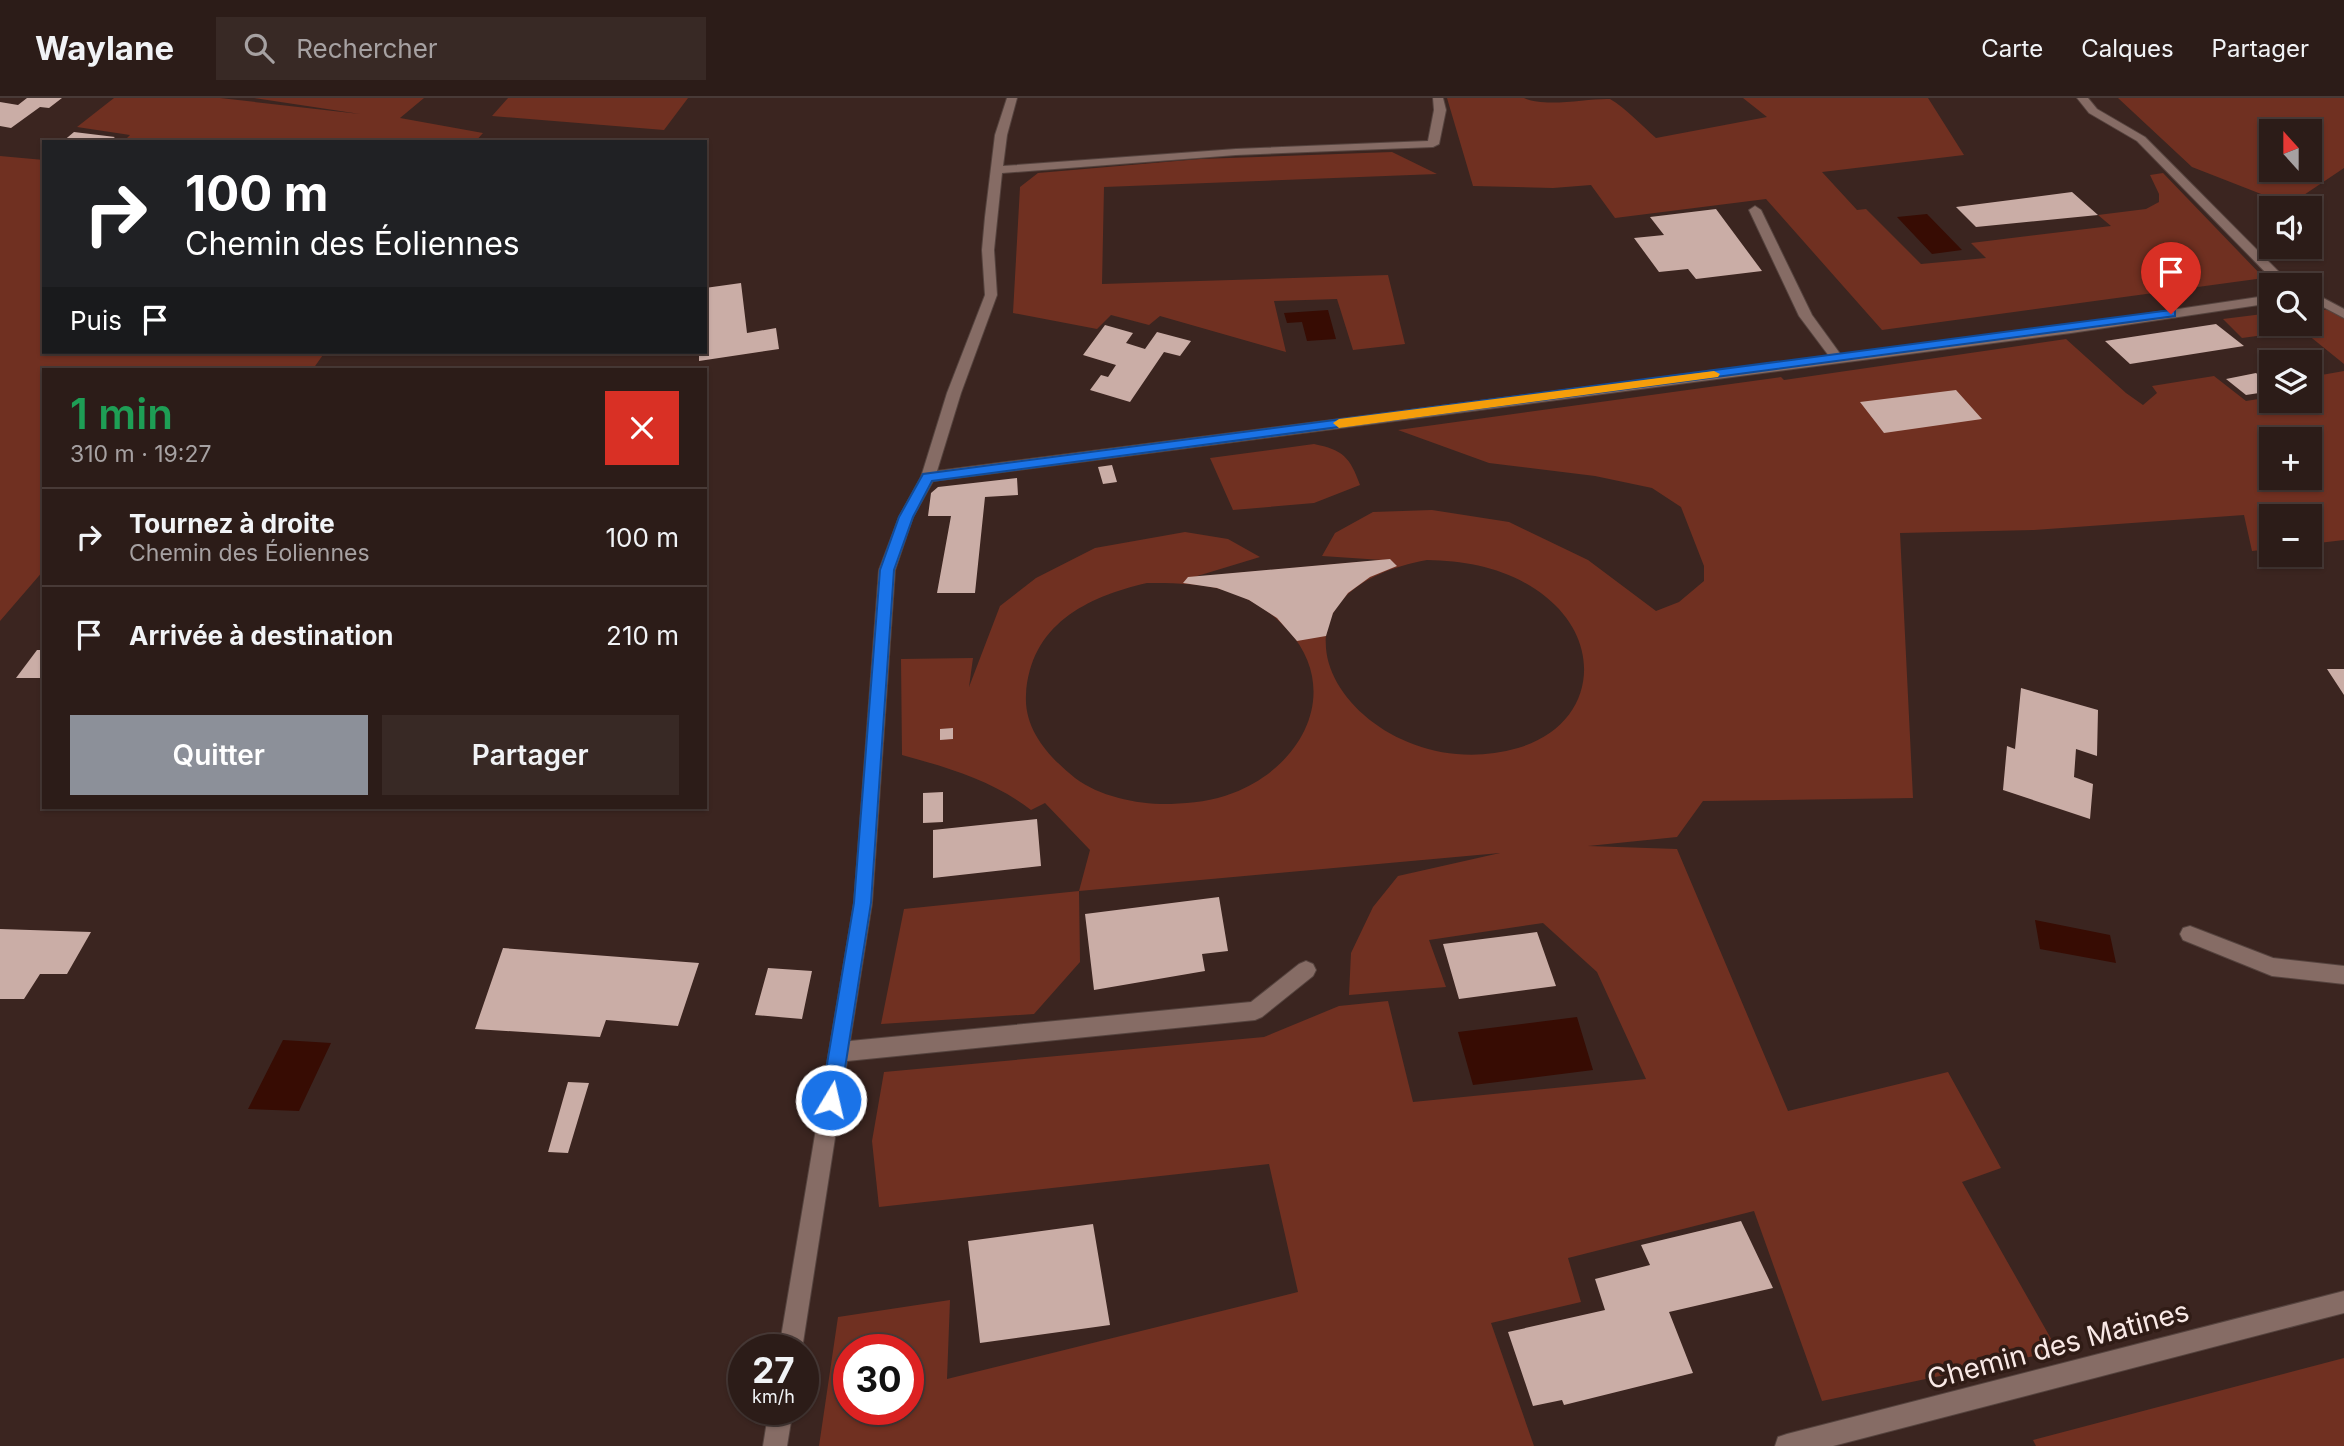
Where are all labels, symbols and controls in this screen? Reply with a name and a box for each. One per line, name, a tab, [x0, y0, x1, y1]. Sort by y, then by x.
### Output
search box	[216, 17, 706, 80]
text: Waylane	[35, 28, 174, 68]
icon: search	[240, 29, 278, 67]
text: Rechercher	[296, 33, 438, 64]
text: Carte	[1981, 34, 2043, 63]
text: Calques	[2081, 34, 2174, 63]
text: Partager	[2212, 34, 2309, 63]
north arrow	[2259, 119, 2322, 182]
map controls	[2259, 119, 2322, 567]
text: 100 m	[185, 164, 329, 223]
icon: right	[70, 168, 161, 259]
button: sound	[2259, 196, 2322, 259]
text: Chemin des Éoliennes	[185, 224, 520, 263]
pin	[2141, 242, 2201, 314]
icon: arrive	[2152, 253, 2190, 291]
button: search	[2259, 273, 2322, 336]
icon: arrive	[136, 301, 174, 339]
text: Puis	[70, 305, 122, 336]
button: layers	[2259, 350, 2322, 413]
text: 1 min	[70, 388, 173, 439]
button: close	[605, 391, 679, 465]
button: +	[2259, 427, 2322, 490]
text: 310 m · 19:27	[70, 440, 212, 468]
button: −	[2259, 504, 2322, 567]
text: Tournez à droite	[129, 508, 335, 539]
icon: right	[70, 518, 108, 556]
text: 100 m	[606, 522, 679, 553]
text: Chemin des Éoliennes	[129, 539, 370, 567]
icon: arrive	[70, 616, 108, 654]
text: Arrivée à destination	[129, 620, 394, 651]
text: 210 m	[606, 620, 679, 651]
button: Quitter	[70, 715, 368, 795]
button: Partager	[382, 715, 679, 795]
position arrow	[794, 1063, 868, 1137]
street label: Chemin des Matines	[1923, 1294, 2193, 1396]
speed limit sign: 30	[833, 1334, 924, 1425]
text: 27	[752, 1349, 795, 1391]
text: km/h	[752, 1386, 795, 1407]

